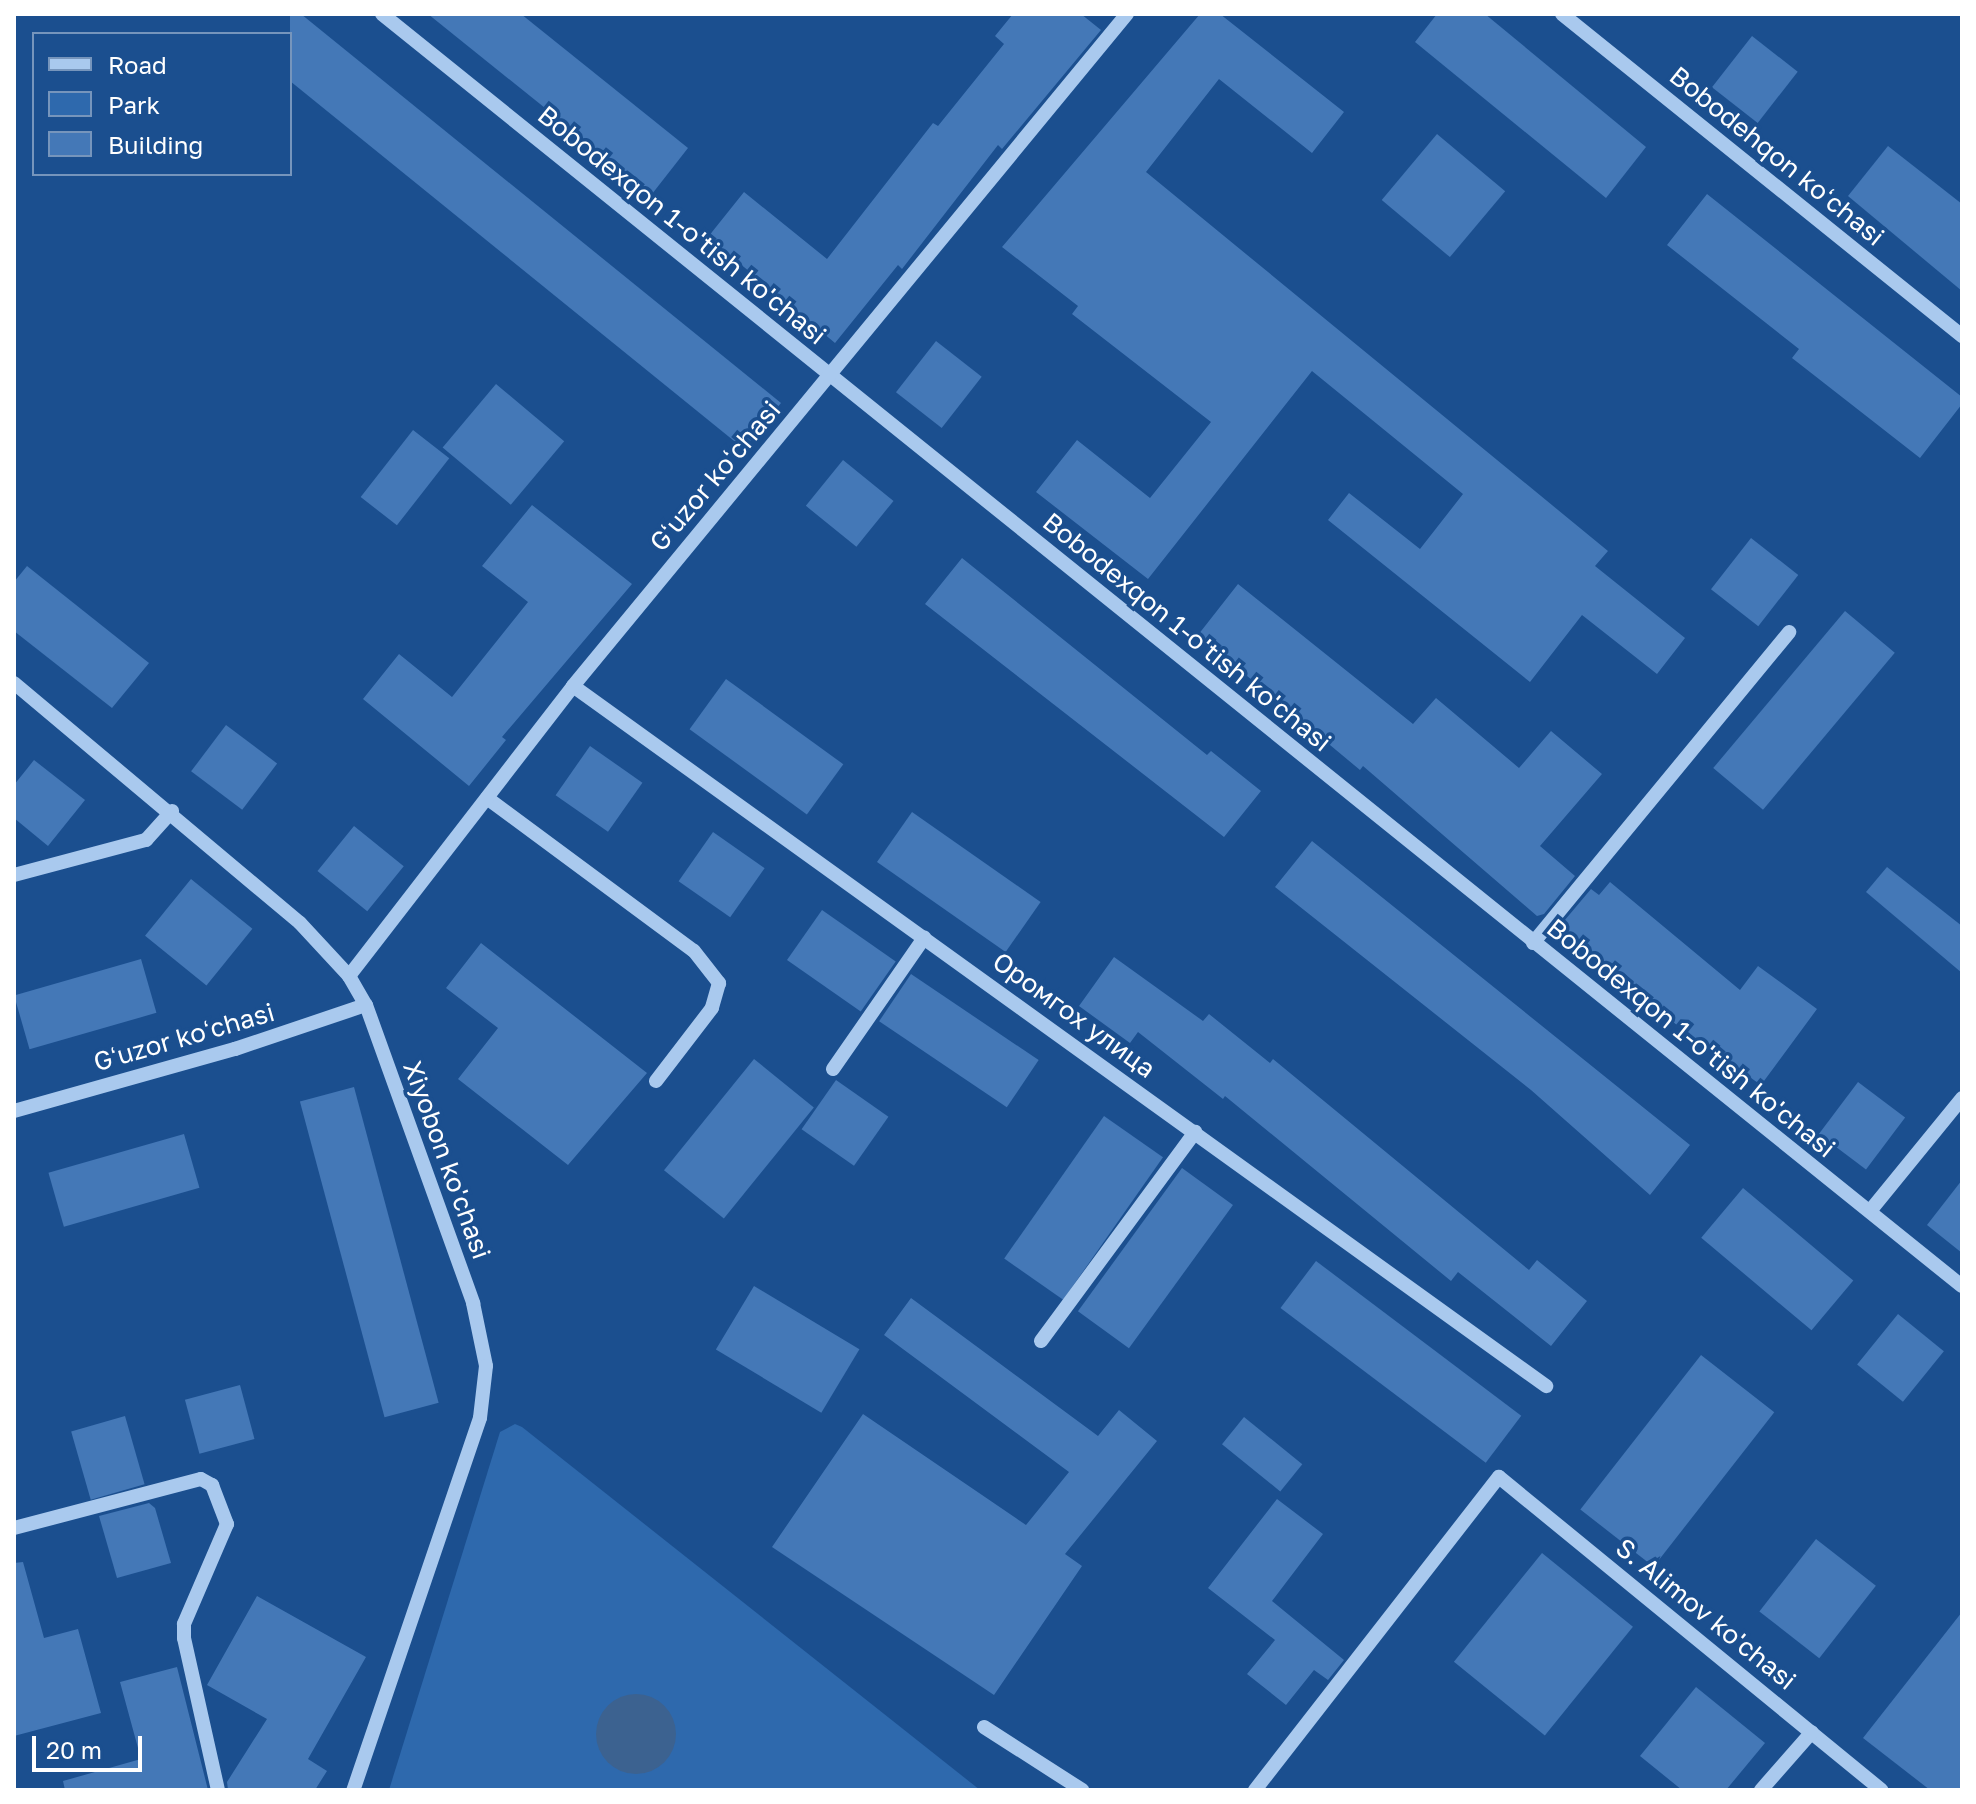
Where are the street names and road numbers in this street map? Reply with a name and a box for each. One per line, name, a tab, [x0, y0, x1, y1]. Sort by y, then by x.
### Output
street label: Bobodehqon koʻchasi	[1663, 60, 1891, 252]
street label: Bobodexqon 1-o'tish ko'chasi	[532, 99, 832, 351]
street label: Gʻuzor koʻchasi	[643, 395, 787, 557]
street label: Bobodexqon 1-o'tish ko'chasi	[1037, 506, 1337, 758]
street label: Bobodexqon 1-o'tish ko'chasi	[1541, 912, 1841, 1164]
street label: Оромгох улица	[987, 946, 1161, 1084]
street label: Gʻuzor koʻchasi	[90, 996, 278, 1078]
street label: Xiyobon ko'chasi	[397, 1057, 497, 1263]
street label: S. Alimov ko'chasi	[1610, 1532, 1802, 1696]

